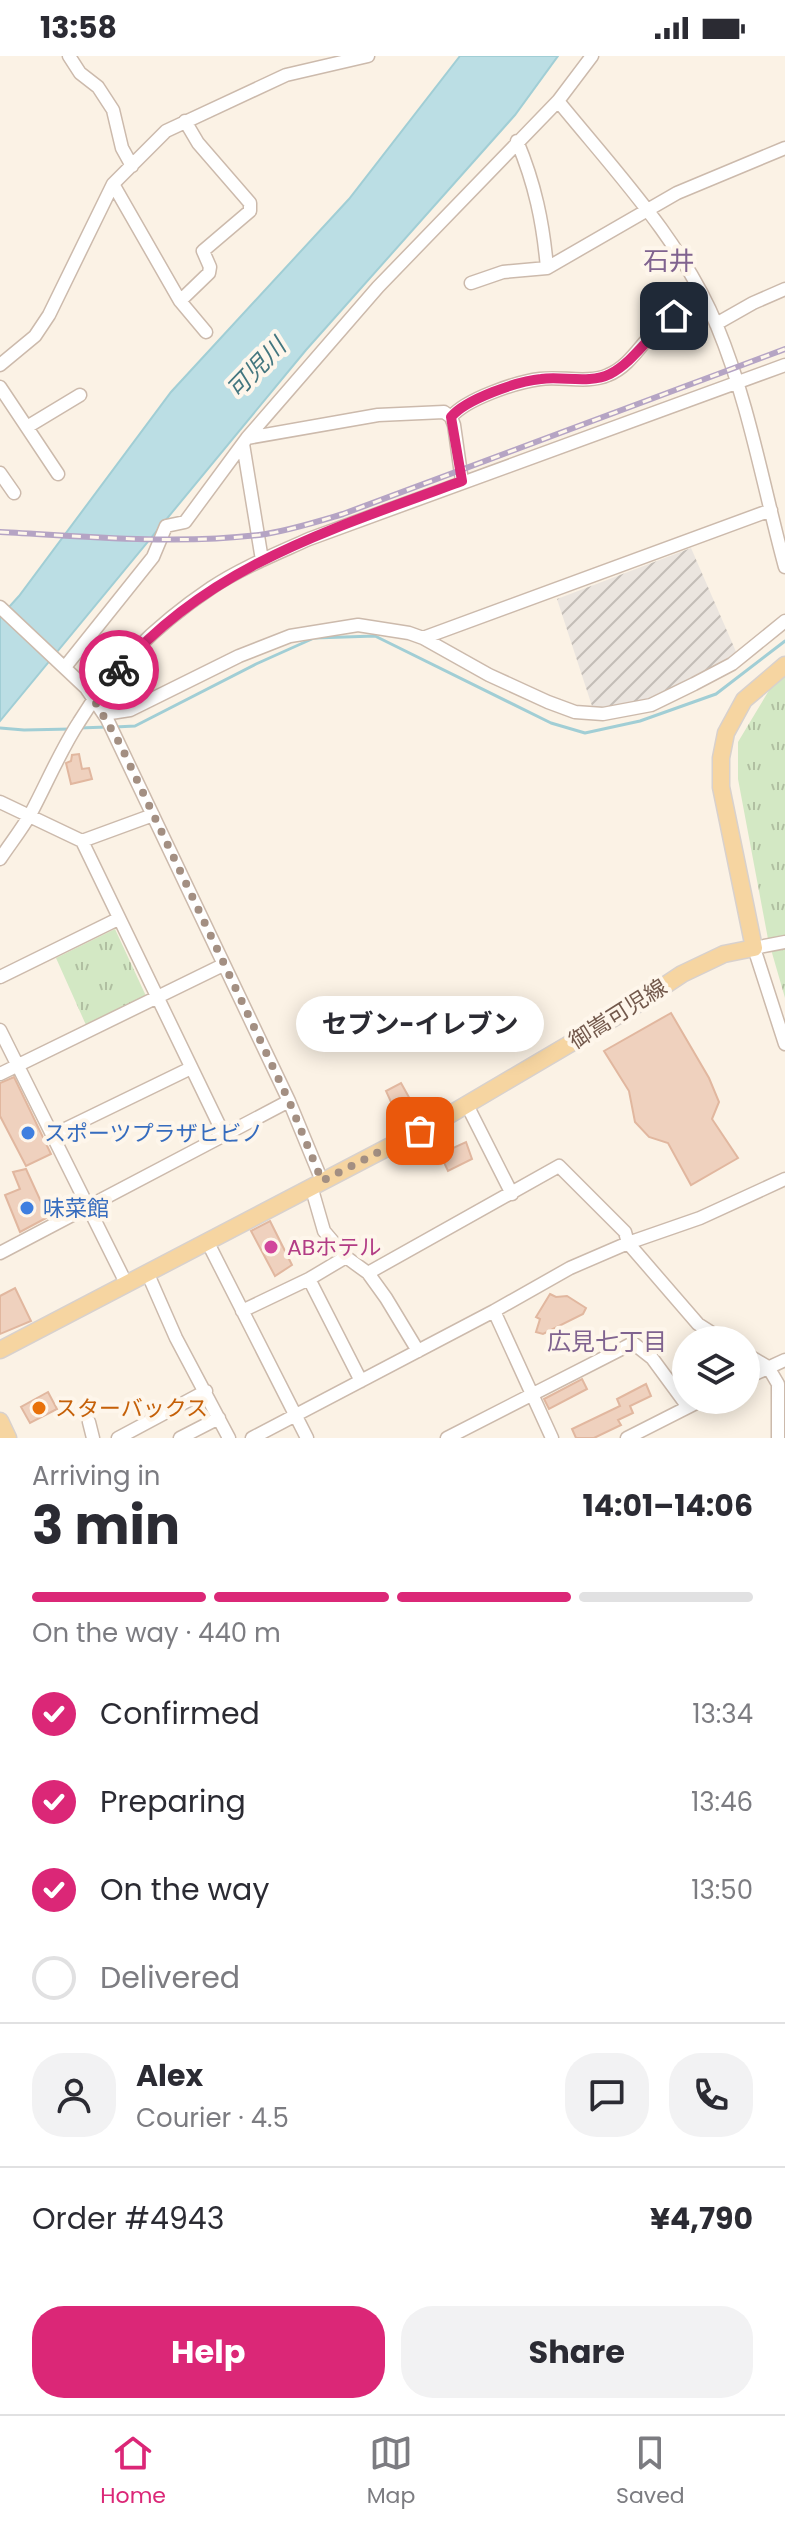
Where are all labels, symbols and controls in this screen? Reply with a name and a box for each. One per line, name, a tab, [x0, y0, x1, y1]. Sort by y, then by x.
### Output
text: 13:58	[40, 6, 117, 49]
district label: 石井	[643, 243, 695, 279]
pin	[640, 282, 708, 350]
icon: home	[652, 294, 696, 338]
water label: 可児川	[219, 328, 295, 405]
courier	[79, 630, 159, 710]
icon: bike	[97, 648, 141, 692]
street label: 御嵩可児線	[563, 972, 673, 1056]
callout: セブン-イレブン	[296, 995, 544, 1051]
text: セブン-イレブン	[321, 1006, 519, 1042]
pin	[386, 1097, 454, 1165]
icon: bag	[398, 1109, 442, 1153]
place label: スポーツプラザヒビノ	[44, 1118, 264, 1149]
marker: スポーツプラザヒビノ	[19, 1124, 37, 1142]
place label: 味菜館	[43, 1193, 109, 1224]
marker: 味菜館	[18, 1199, 36, 1217]
place label: ABホテル	[287, 1232, 381, 1263]
marker: ABホテル	[262, 1238, 280, 1256]
district label: 広見七丁目	[547, 1325, 667, 1358]
map controls	[672, 1326, 760, 1414]
button: layers	[672, 1326, 760, 1414]
place label: スターバックス	[55, 1393, 208, 1424]
marker: スターバックス	[30, 1399, 48, 1417]
text: Arriving in	[32, 1458, 161, 1494]
text: 14:01–14:06	[582, 1484, 753, 1527]
text: 3 min	[32, 1489, 180, 1562]
text: On the way · 440 m	[32, 1615, 281, 1651]
icon: check	[32, 1692, 76, 1736]
text: Confirmed	[100, 1692, 260, 1735]
text: 13:34	[692, 1696, 753, 1732]
icon: check	[32, 1780, 76, 1824]
text: Preparing	[100, 1780, 246, 1823]
text: 13:46	[691, 1784, 753, 1820]
icon: check	[32, 1868, 76, 1912]
text: On the way	[100, 1868, 269, 1911]
text: 13:50	[691, 1872, 753, 1908]
text: Delivered	[100, 1956, 240, 1999]
button: person	[32, 2053, 116, 2137]
button: chat	[565, 2053, 649, 2137]
button: phone	[669, 2053, 753, 2137]
text: Alex	[136, 2054, 203, 2097]
text: Courier · 4.5	[136, 2100, 289, 2136]
text: Order #4943	[32, 2197, 224, 2240]
text: ¥4,790	[650, 2197, 753, 2240]
button: Help	[32, 2306, 385, 2398]
button: Share	[401, 2306, 753, 2398]
tab: Home	[100, 2431, 166, 2512]
tab: Map	[367, 2431, 415, 2512]
tab: Saved	[616, 2431, 685, 2512]

